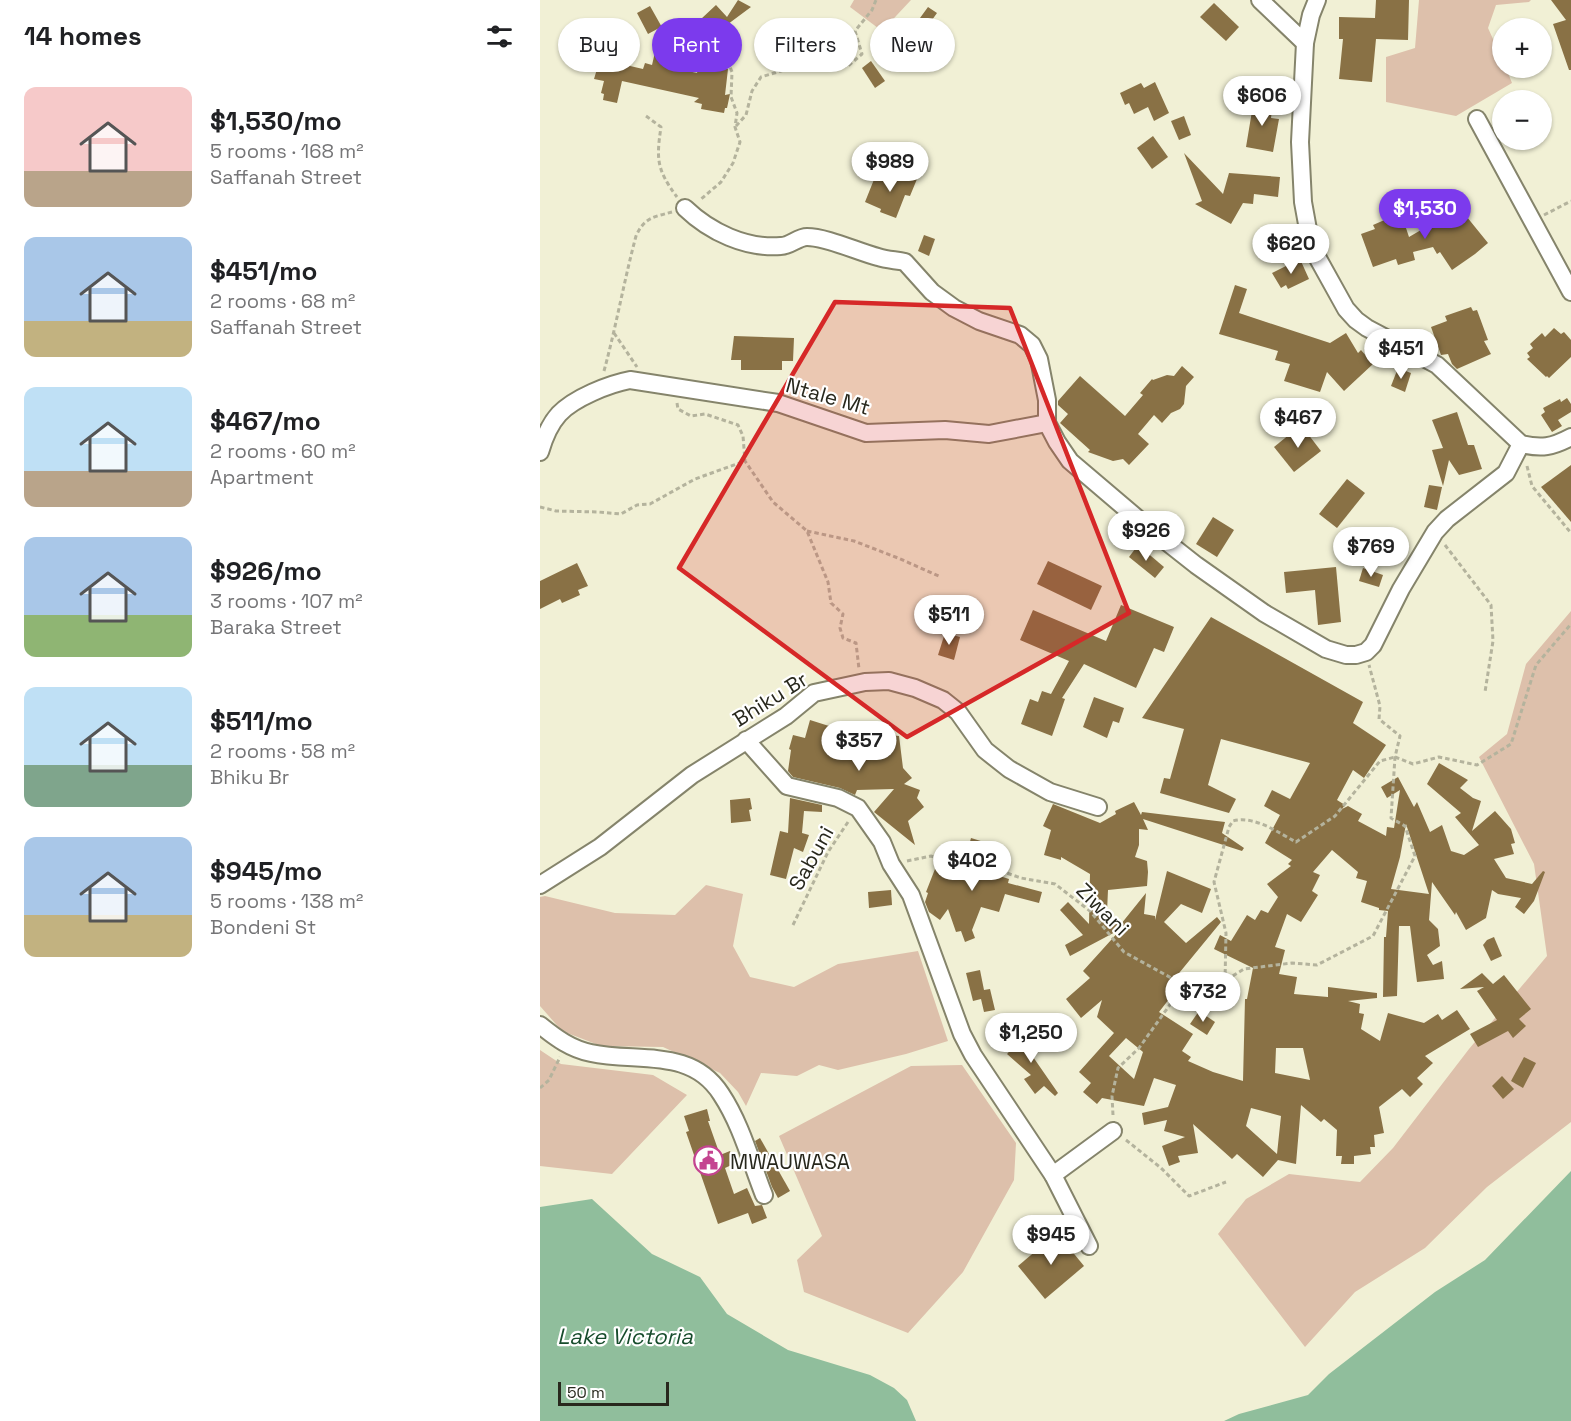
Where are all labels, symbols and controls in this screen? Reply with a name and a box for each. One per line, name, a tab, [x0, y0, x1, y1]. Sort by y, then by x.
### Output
chip: Buy	[558, 18, 640, 72]
chip: Rent	[652, 18, 742, 72]
chip: Filters	[754, 18, 858, 72]
chip: New	[870, 18, 955, 72]
map controls	[1492, 18, 1552, 150]
button: +	[1492, 18, 1552, 78]
text: 14 homes	[24, 19, 142, 53]
icon: filters	[483, 20, 516, 53]
pin: $606	[1226, 76, 1298, 127]
text: $606	[1237, 82, 1287, 108]
button: −	[1492, 90, 1552, 150]
text: $1,530/mo	[210, 104, 342, 138]
icon: home	[72, 111, 144, 183]
text: 5 rooms · 168 m²	[210, 138, 364, 164]
pin: $989	[854, 142, 926, 193]
text: $989	[866, 148, 914, 174]
text: Saffanah Street	[210, 164, 362, 190]
pin: $1,530	[1376, 189, 1474, 240]
text: $1,530	[1393, 195, 1457, 221]
pin: $620	[1255, 224, 1327, 275]
text: $620	[1266, 230, 1316, 256]
text: $451/mo	[210, 254, 317, 288]
icon: home	[72, 261, 144, 333]
text: 2 rooms · 68 m²	[210, 288, 355, 314]
text: Saffanah Street	[210, 314, 362, 340]
pin: $451	[1365, 329, 1437, 380]
text: $451	[1378, 335, 1424, 361]
street label: Ntale Mt	[783, 371, 873, 421]
pin: $467	[1262, 398, 1334, 449]
text: $467/mo	[210, 404, 321, 438]
text: $467	[1274, 404, 1322, 430]
icon: home	[72, 411, 144, 483]
text: 2 rooms · 60 m²	[210, 438, 356, 464]
text: Apartment	[210, 464, 314, 490]
pin: $926	[1110, 511, 1182, 562]
text: $926	[1122, 517, 1170, 543]
pin: $769	[1335, 527, 1407, 578]
text: $769	[1347, 533, 1395, 559]
text: $926/mo	[210, 554, 322, 588]
icon: home	[72, 561, 144, 633]
text: 3 rooms · 107 m²	[210, 588, 363, 614]
pin: $511	[913, 595, 985, 646]
text: $511	[928, 601, 970, 627]
text: Baraka Street	[210, 614, 342, 640]
street label: Bhiku Br	[728, 665, 813, 733]
text: $511/mo	[210, 704, 313, 738]
icon: home	[72, 711, 144, 783]
pin: $357	[823, 721, 895, 772]
text: $357	[835, 727, 883, 753]
text: 2 rooms · 58 m²	[210, 738, 355, 764]
text: Bhiku Br	[210, 764, 289, 790]
street label: Sabuni	[782, 821, 840, 895]
pin: $402	[936, 841, 1008, 892]
text: $402	[947, 847, 997, 873]
text: $945/mo	[210, 854, 322, 888]
icon: home	[72, 861, 144, 933]
street label: Ziwani	[1071, 877, 1135, 941]
text: 5 rooms · 138 m²	[210, 888, 363, 914]
text: Bondeni St	[210, 914, 316, 940]
pin: $732	[1167, 972, 1239, 1023]
text: $732	[1179, 978, 1227, 1004]
pin: $1,250	[982, 1013, 1080, 1064]
text: $1,250	[999, 1019, 1063, 1045]
public building icon: MWAUWASA	[693, 1145, 725, 1177]
place label: MWAUWASA	[730, 1148, 850, 1175]
pin: $945	[1015, 1215, 1087, 1266]
text: $945	[1026, 1221, 1076, 1247]
water label: Lake Victoria	[557, 1322, 693, 1350]
scale bar	[558, 1379, 669, 1406]
text: 50 m	[567, 1382, 605, 1403]

